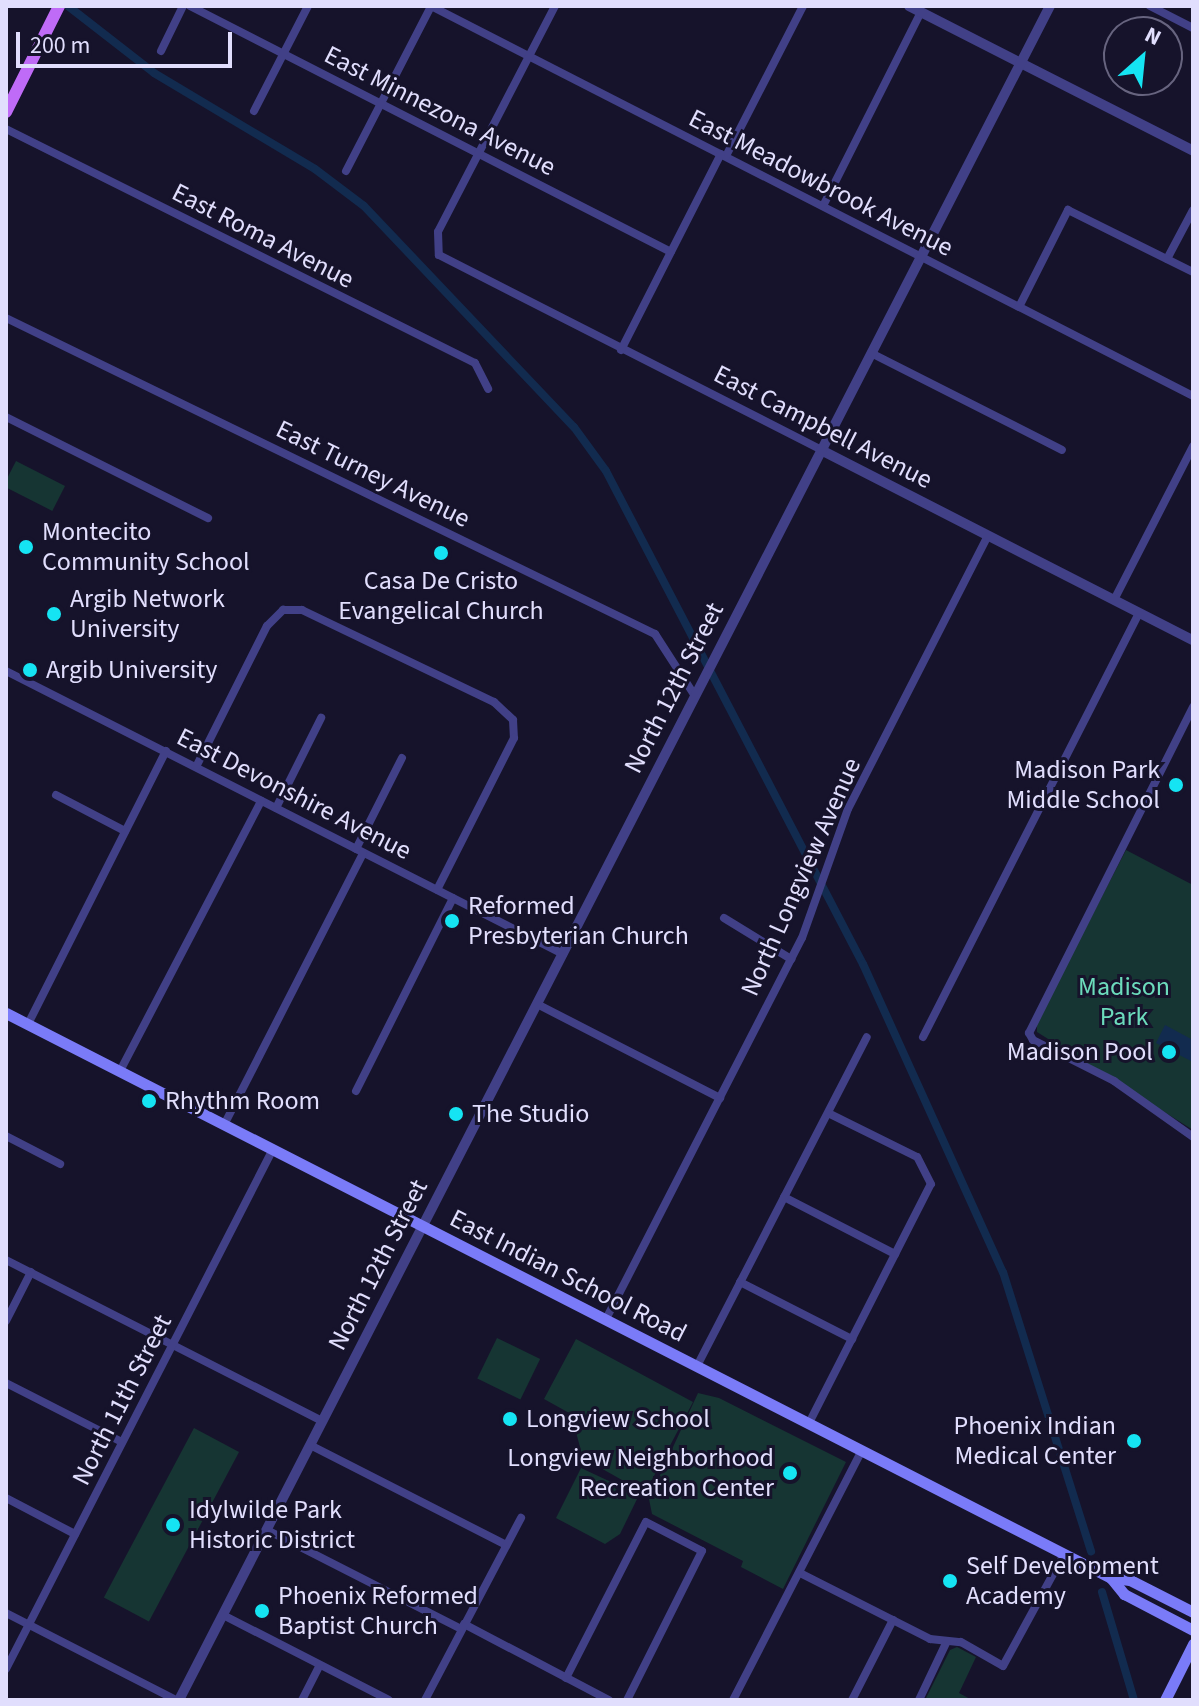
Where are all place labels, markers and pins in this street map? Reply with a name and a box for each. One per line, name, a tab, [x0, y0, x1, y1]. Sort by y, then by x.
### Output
place label: Montecito Community School	[42, 516, 250, 578]
marker: Montecito Community School	[17, 538, 35, 556]
marker: Casa De Cristo Evangelical Church	[432, 544, 450, 562]
place label: Casa De Cristo Evangelical Church	[338, 565, 544, 626]
place label: Argib Network University	[70, 583, 225, 644]
marker: Argib Network University	[45, 605, 63, 623]
place label: Argib University	[46, 654, 217, 686]
marker: Argib University	[21, 661, 39, 679]
place label: Madison Park Middle School	[1006, 754, 1160, 816]
marker: Madison Park Middle School	[1167, 776, 1185, 794]
place label: Reformed Presbyterian Church	[468, 890, 689, 952]
marker: Reformed Presbyterian Church	[443, 912, 461, 930]
place label: Madison Pool	[1007, 1036, 1153, 1068]
marker: Madison Pool	[1160, 1043, 1178, 1061]
place label: Rhythm Room	[165, 1085, 320, 1117]
marker: Rhythm Room	[140, 1092, 158, 1110]
place label: The Studio	[472, 1098, 589, 1130]
marker: The Studio	[447, 1105, 465, 1123]
place label: Longview School	[526, 1403, 710, 1435]
marker: Longview School	[501, 1410, 519, 1428]
place label: Phoenix Indian Medical Center	[954, 1410, 1116, 1472]
marker: Phoenix Indian Medical Center	[1123, 1430, 1145, 1452]
place label: Longview Neighborhood Recreation Center	[507, 1442, 774, 1504]
marker: Longview Neighborhood Recreation Center	[781, 1464, 799, 1482]
place label: Idylwilde Park Historic District	[189, 1494, 355, 1556]
marker: Idylwilde Park Historic District	[164, 1516, 182, 1534]
place label: Self Development Academy	[966, 1550, 1159, 1612]
marker: Self Development Academy	[941, 1572, 959, 1590]
place label: Phoenix Reformed Baptist Church	[278, 1580, 478, 1642]
marker: Phoenix Reformed Baptist Church	[253, 1602, 271, 1620]

